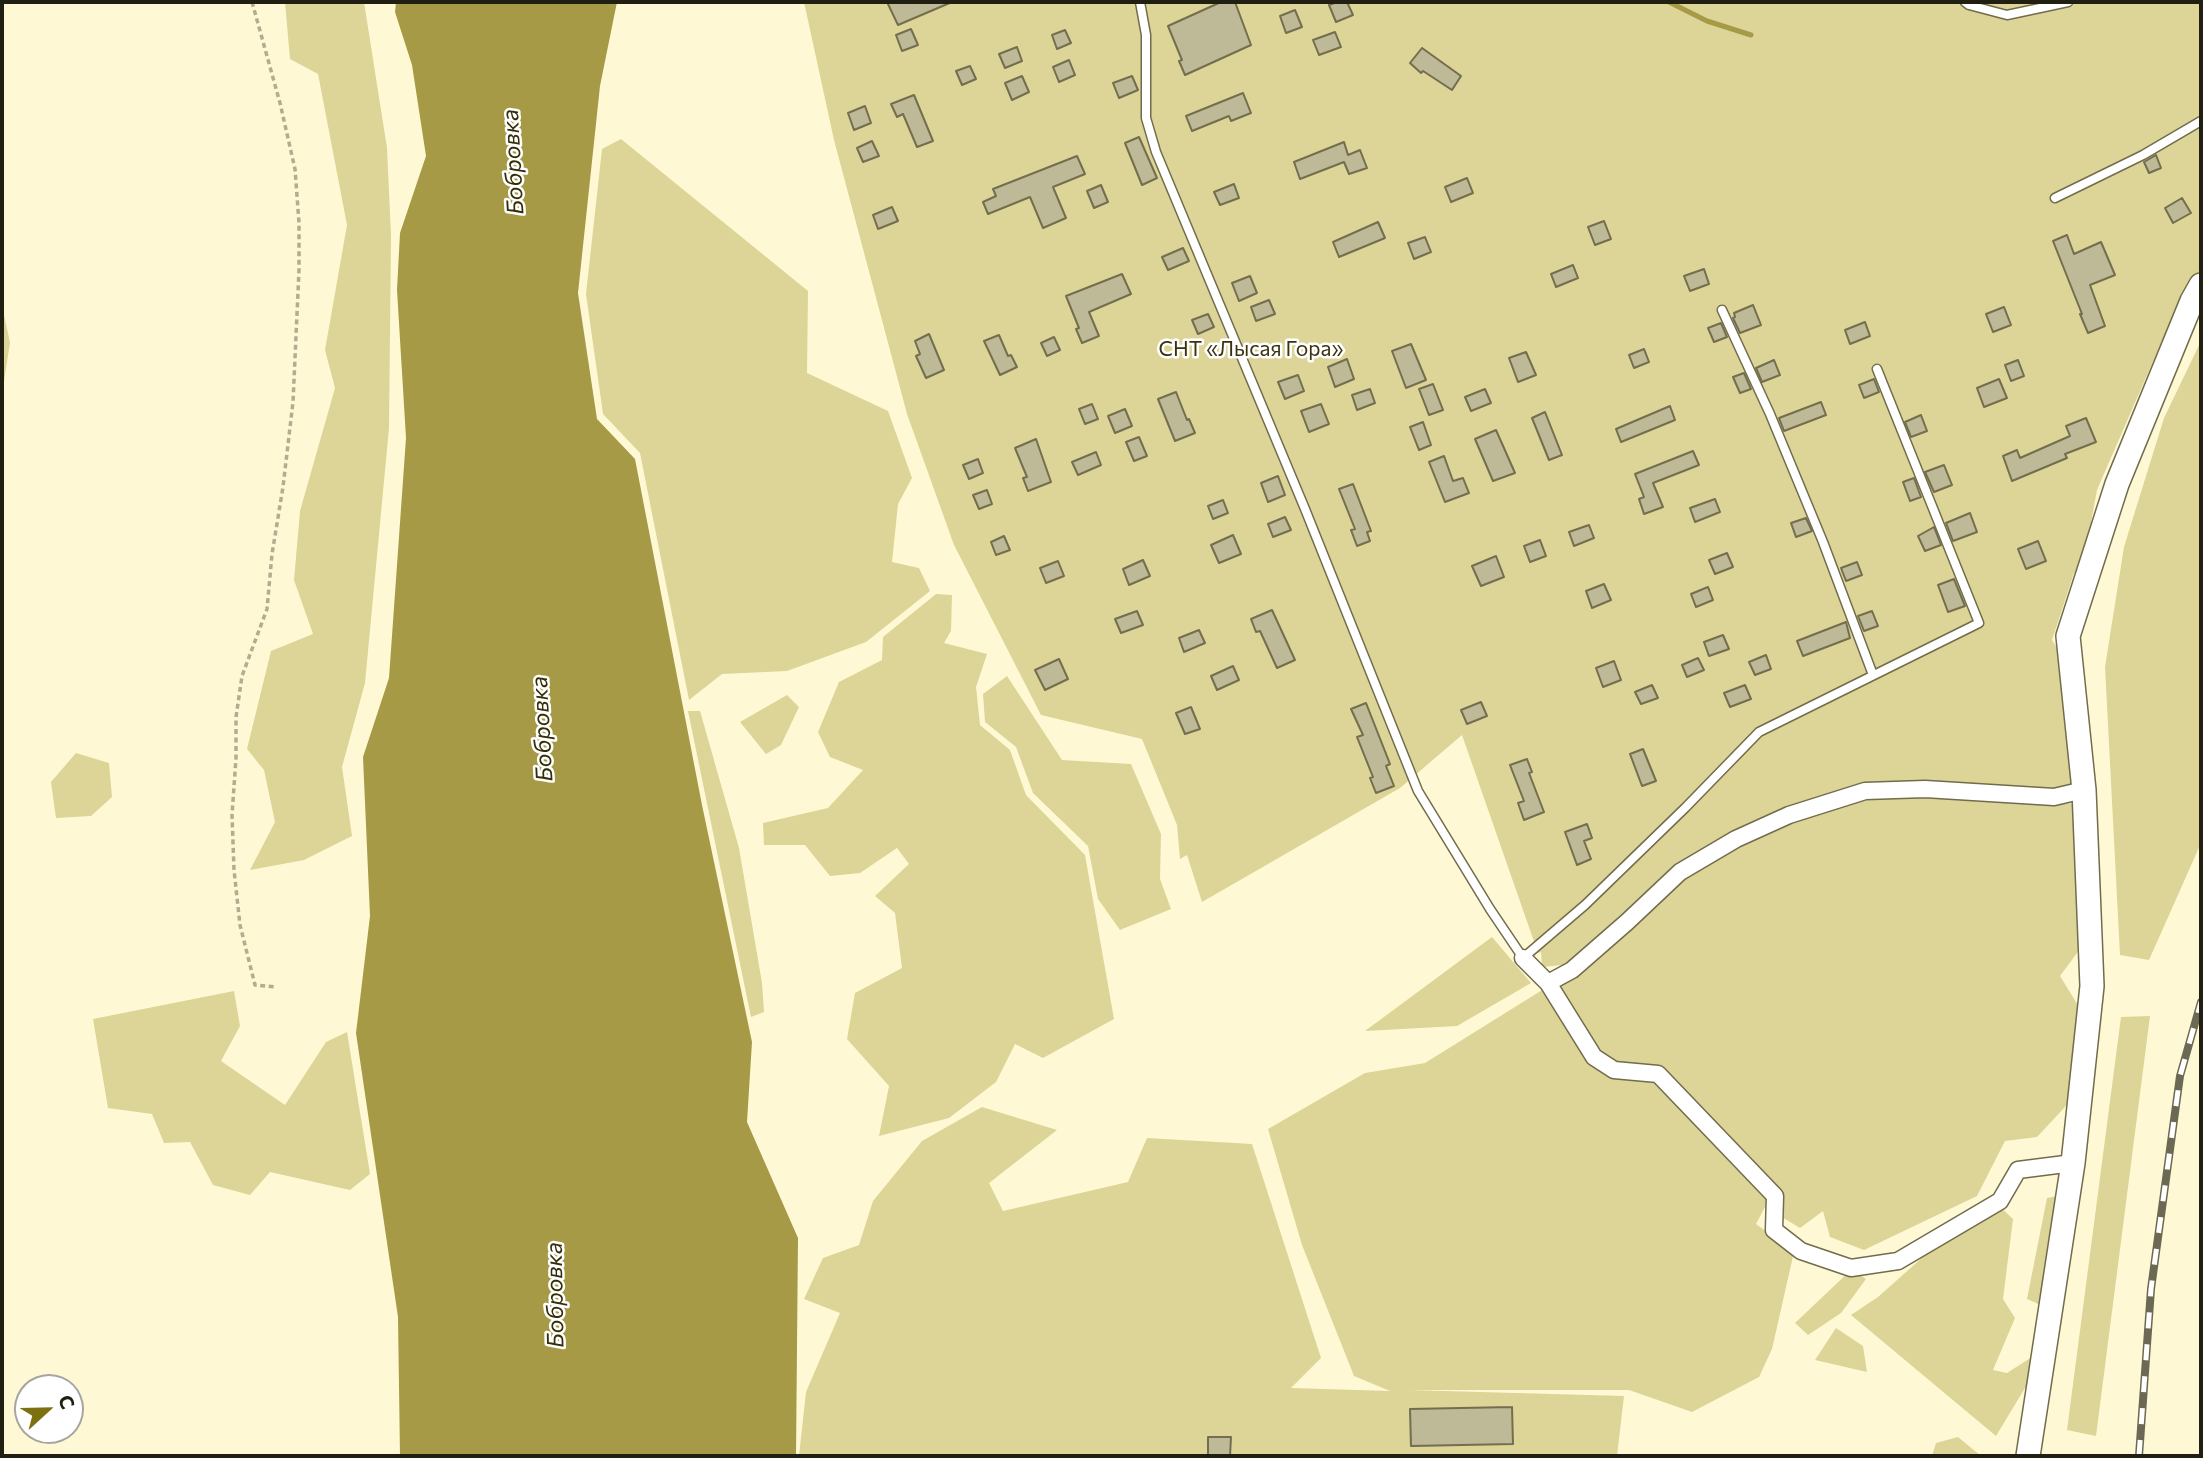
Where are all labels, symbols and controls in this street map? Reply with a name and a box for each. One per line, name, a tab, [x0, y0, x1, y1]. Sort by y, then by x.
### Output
water label: Бобровка	[496, 109, 530, 215]
park label: СНТ «Лысая Гора»	[1159, 336, 1343, 362]
water label: Бобровка	[525, 676, 559, 782]
water label: Бобровка	[540, 1242, 570, 1348]
north arrow	[14, 1374, 84, 1444]
text: С	[54, 1391, 80, 1412]

